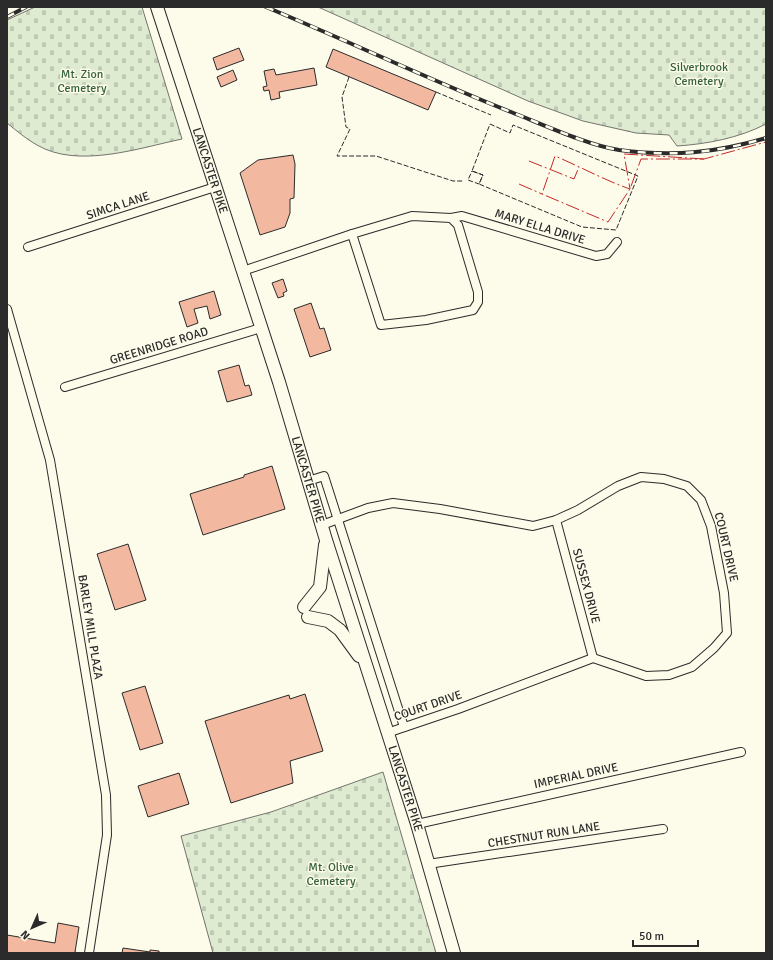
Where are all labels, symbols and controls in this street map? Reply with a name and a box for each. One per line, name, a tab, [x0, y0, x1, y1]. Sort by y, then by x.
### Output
park label: Silverbrook Cemetery	[670, 60, 728, 89]
park label: Mt. Zion Cemetery	[57, 67, 107, 96]
street label: LANCASTER PIKE	[189, 126, 231, 216]
street label: SIMCA LANE	[85, 189, 152, 223]
street label: MARY ELLA DRIVE	[493, 206, 587, 248]
street label: GREENRIDGE ROAD	[108, 324, 210, 368]
street label: LANCASTER PIKE	[288, 434, 328, 525]
street label: COURT DRIVE	[711, 511, 741, 583]
street label: SUSSEX DRIVE	[569, 547, 603, 625]
street label: BARLEY MILL PLAZA	[74, 574, 106, 681]
street label: COURT DRIVE	[392, 687, 464, 725]
street label: LANCASTER PIKE	[385, 743, 426, 833]
street label: IMPERIAL DRIVE	[532, 760, 620, 792]
street label: CHESTNUT RUN LANE	[487, 819, 601, 851]
park label: Mt. Olive Cemetery	[306, 860, 356, 889]
north arrow	[12, 908, 52, 948]
scale bar	[633, 922, 698, 948]
text: N	[18, 927, 33, 942]
text: 50 m	[639, 929, 664, 944]

